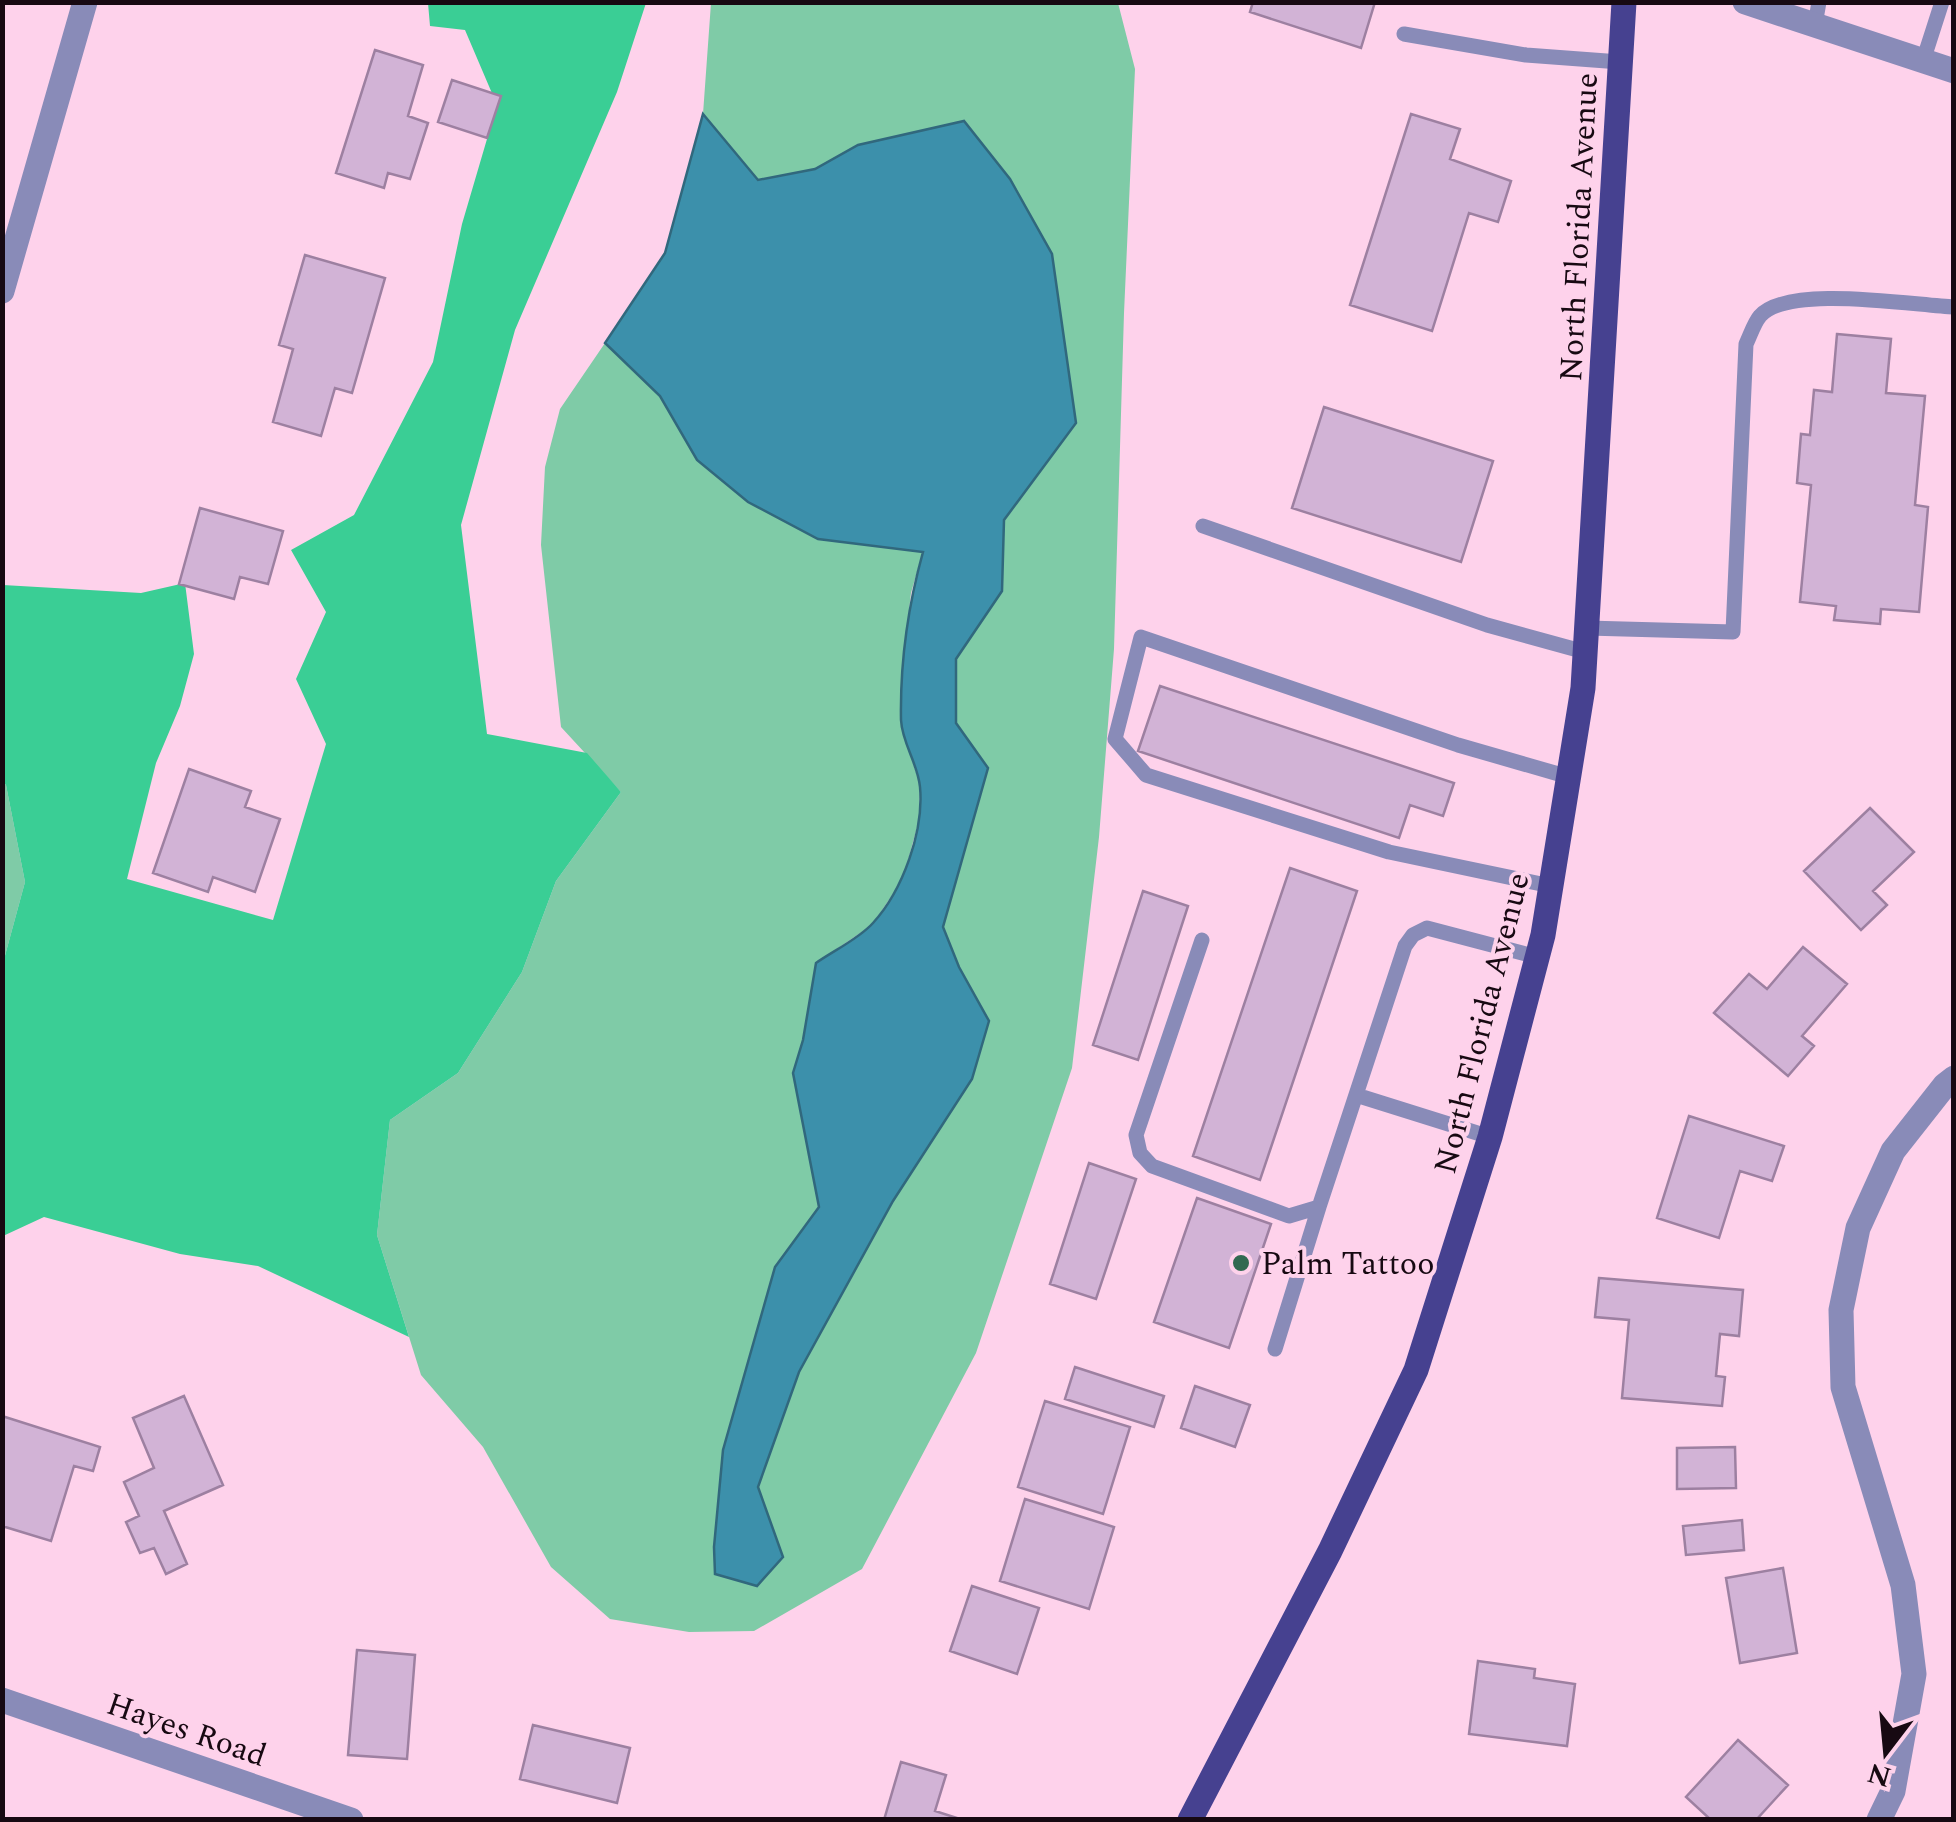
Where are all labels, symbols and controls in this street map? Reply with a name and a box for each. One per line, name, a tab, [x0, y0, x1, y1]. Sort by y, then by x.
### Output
street label: North Florida Avenue	[1547, 71, 1612, 383]
street label: North Florida Avenue	[1421, 867, 1544, 1179]
place label: Palm Tattoo	[1261, 1240, 1435, 1289]
marker: Palm Tattoo	[1230, 1252, 1252, 1274]
street label: Hayes Road	[100, 1680, 273, 1781]
north arrow	[1836, 1702, 1936, 1802]
text: N	[1863, 1751, 1896, 1798]

